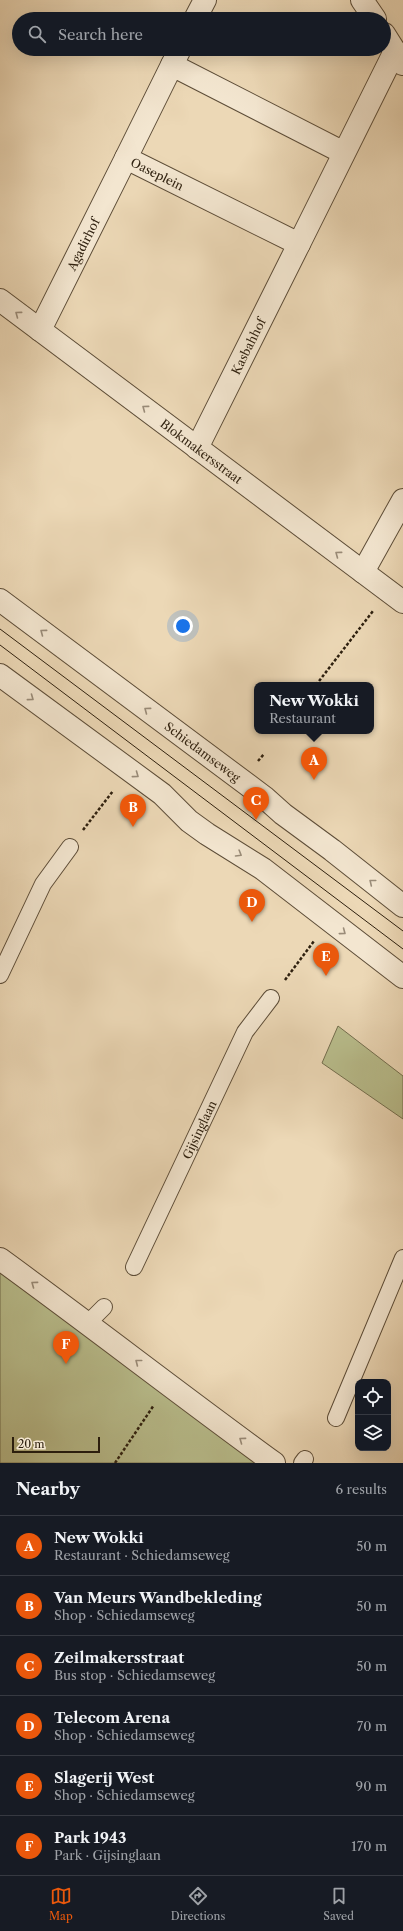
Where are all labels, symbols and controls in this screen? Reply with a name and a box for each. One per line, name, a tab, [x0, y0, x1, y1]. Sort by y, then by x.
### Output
search box	[12, 12, 391, 56]
icon: search	[26, 23, 48, 45]
text: Search here	[58, 25, 143, 44]
street label: Oaseplein	[128, 154, 187, 193]
street label: Agadirhof	[63, 214, 103, 274]
one-way arrow	[16, 311, 23, 318]
street label: Kasbahhof	[228, 314, 269, 377]
one-way arrow	[142, 406, 149, 413]
street label: Blokmakersstraat	[158, 416, 246, 487]
one-way arrow	[336, 551, 343, 558]
your location	[173, 616, 193, 636]
one-way arrow	[40, 630, 47, 637]
popup	[254, 682, 374, 734]
text: New Wokki	[269, 691, 359, 710]
one-way arrow	[27, 693, 34, 700]
one-way arrow	[144, 708, 151, 715]
text: Restaurant	[269, 710, 336, 726]
street label: Schiedamseweg	[162, 718, 244, 785]
pin: A	[301, 747, 327, 780]
one-way arrow	[132, 770, 139, 778]
pin: C	[243, 787, 269, 820]
pin: B	[120, 794, 146, 827]
one-way arrow	[235, 849, 242, 856]
one-way arrow	[370, 880, 377, 887]
pin: D	[239, 889, 265, 922]
one-way arrow	[338, 927, 345, 934]
pin: E	[313, 943, 339, 976]
street label: Gijsinglaan	[179, 1097, 219, 1161]
one-way arrow	[32, 1282, 39, 1289]
pin: F	[53, 1331, 79, 1364]
one-way arrow	[136, 1360, 143, 1367]
map controls	[355, 1379, 391, 1451]
button: locate	[355, 1379, 391, 1415]
button: layers	[355, 1415, 391, 1451]
scale bar	[12, 1435, 100, 1454]
text: 20 m	[18, 1437, 44, 1451]
one-way arrow	[240, 1438, 247, 1445]
text: Nearby	[16, 1479, 80, 1499]
text: 6 results	[336, 1481, 387, 1497]
text: New Wokki	[54, 1528, 144, 1547]
text: A	[24, 1538, 34, 1554]
text: 50 m	[356, 1538, 387, 1554]
text: Restaurant · Schiedamseweg	[54, 1547, 230, 1563]
text: Van Meurs Wandbekleding	[54, 1588, 262, 1607]
text: B	[24, 1598, 34, 1614]
text: 50 m	[356, 1598, 387, 1614]
text: Shop · Schiedamseweg	[54, 1607, 195, 1623]
text: Zeilmakersstraat	[54, 1648, 184, 1667]
text: C	[24, 1658, 34, 1674]
text: 50 m	[356, 1658, 387, 1674]
text: Bus stop · Schiedamseweg	[54, 1667, 215, 1683]
text: Telecom Arena	[54, 1708, 170, 1727]
text: D	[23, 1718, 35, 1734]
text: 70 m	[357, 1718, 387, 1734]
text: Shop · Schiedamseweg	[54, 1727, 195, 1743]
text: Slagerij West	[54, 1768, 154, 1787]
text: E	[24, 1778, 34, 1794]
text: 90 m	[356, 1778, 387, 1794]
text: Shop · Schiedamseweg	[54, 1787, 195, 1803]
text: Park 1943	[54, 1828, 126, 1847]
text: F	[25, 1838, 33, 1854]
text: 170 m	[351, 1838, 387, 1854]
text: Park · Gijsinglaan	[54, 1847, 161, 1863]
tab: Map	[49, 1885, 73, 1923]
tab: Directions	[171, 1885, 225, 1923]
tab: Saved	[323, 1885, 354, 1923]

